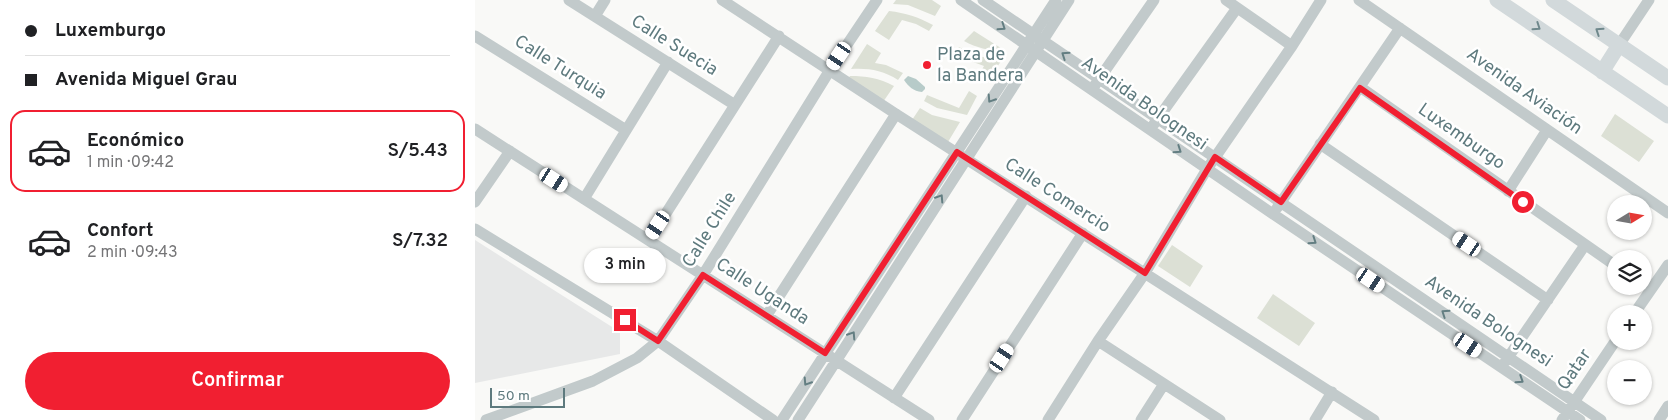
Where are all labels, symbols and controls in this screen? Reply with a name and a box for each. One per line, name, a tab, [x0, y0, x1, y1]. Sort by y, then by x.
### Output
street label: Calle Suecia	[626, 10, 722, 82]
text: Luxemburgo	[55, 19, 166, 43]
one-way arrow	[996, 21, 1005, 30]
one-way arrow	[1532, 21, 1541, 31]
one-way arrow	[1595, 28, 1604, 37]
street label: Calle Turquia	[510, 31, 610, 105]
car	[824, 39, 853, 73]
street label: Avenida Aviación	[1461, 43, 1587, 141]
place label: Plaza de la Bandera	[937, 44, 1024, 88]
one-way arrow	[1061, 52, 1070, 61]
street label: Avenida Bolognesi	[1076, 52, 1212, 156]
marker: Plaza de la Bandera	[921, 59, 933, 71]
text: Avenida Miguel Grau	[55, 68, 238, 92]
one-way arrow	[988, 94, 998, 103]
street label: Luxemburgo	[1413, 99, 1509, 175]
icon: car	[27, 129, 72, 174]
text: Económico	[87, 129, 184, 153]
text: S/5.43	[387, 139, 448, 163]
one-way arrow	[1173, 144, 1182, 153]
text: 1 min · 09:42	[87, 153, 174, 173]
street label: Calle Comercio	[1000, 153, 1114, 239]
car	[537, 166, 570, 194]
street label: Calle Chile	[678, 188, 742, 272]
route start	[1512, 191, 1534, 213]
one-way arrow	[934, 194, 943, 204]
north arrow	[1607, 195, 1653, 240]
map controls	[1607, 195, 1652, 405]
car	[643, 208, 672, 242]
icon: car	[27, 219, 72, 264]
text: Confort	[87, 219, 153, 243]
text: S/7.32	[392, 229, 448, 253]
car	[1450, 229, 1483, 259]
one-way arrow	[1307, 235, 1317, 244]
text: 2 min · 09:43	[87, 243, 178, 263]
callout: 3 min	[584, 248, 666, 282]
button: layers	[1607, 250, 1652, 295]
street label: Calle Uganda	[711, 253, 813, 331]
text: 3 min	[604, 255, 646, 275]
car	[1354, 265, 1387, 295]
street label: Avenida Bolognesi	[1420, 271, 1556, 373]
button: +	[1607, 305, 1652, 350]
route end	[614, 309, 636, 331]
one-way arrow	[1441, 310, 1451, 319]
car	[1451, 330, 1484, 360]
one-way arrow	[846, 331, 856, 340]
car	[987, 341, 1016, 375]
street label: Qatar	[1553, 345, 1597, 395]
button: Confirmar	[25, 352, 450, 410]
button: −	[1607, 360, 1652, 405]
one-way arrow	[1515, 374, 1524, 383]
one-way arrow	[803, 377, 813, 386]
scale bar	[490, 385, 565, 408]
text: 50 m	[497, 388, 530, 405]

